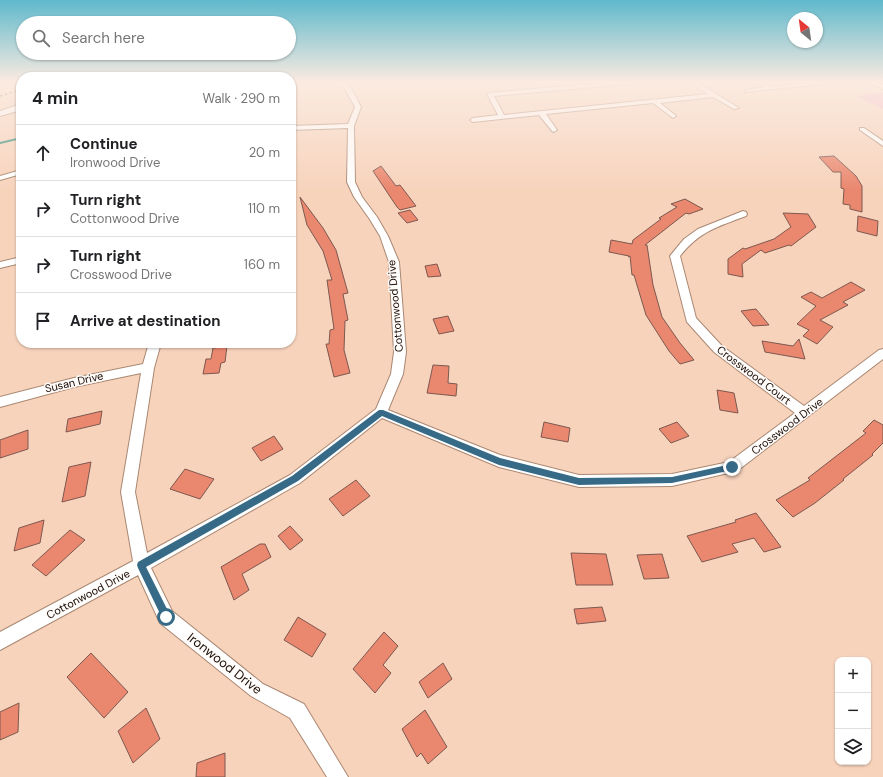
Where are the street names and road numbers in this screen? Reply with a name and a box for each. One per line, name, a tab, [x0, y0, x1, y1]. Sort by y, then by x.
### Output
street label: Cottonwood Drive	[384, 259, 406, 353]
street label: Crosswood Court	[714, 343, 794, 407]
street label: Susan Drive	[43, 368, 105, 396]
street label: Crosswood Drive	[748, 394, 826, 458]
street label: Cottonwood Drive	[44, 566, 132, 622]
street label: Ironwood Drive	[184, 629, 265, 698]

